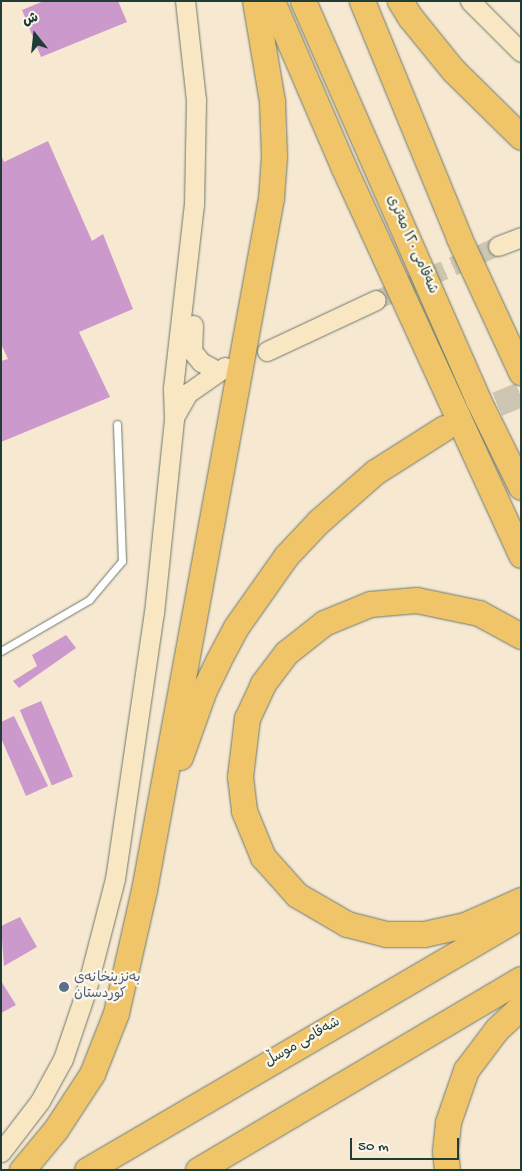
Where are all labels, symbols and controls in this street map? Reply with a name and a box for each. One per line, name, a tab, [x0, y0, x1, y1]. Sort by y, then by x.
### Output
north arrow	[10, 10, 60, 60]
text: ش	[21, 10, 40, 30]
street label: شەقامی ١٢٠ مەتری	[382, 193, 440, 297]
place label: بەنزینخانەی کوردستان	[74, 971, 140, 1004]
marker: بەنزینخانەی کوردستان	[58, 981, 70, 993]
street label: شەقامی موسڵ	[262, 1015, 344, 1071]
scale bar	[352, 1128, 461, 1160]
text: 50 m	[358, 1138, 389, 1156]

